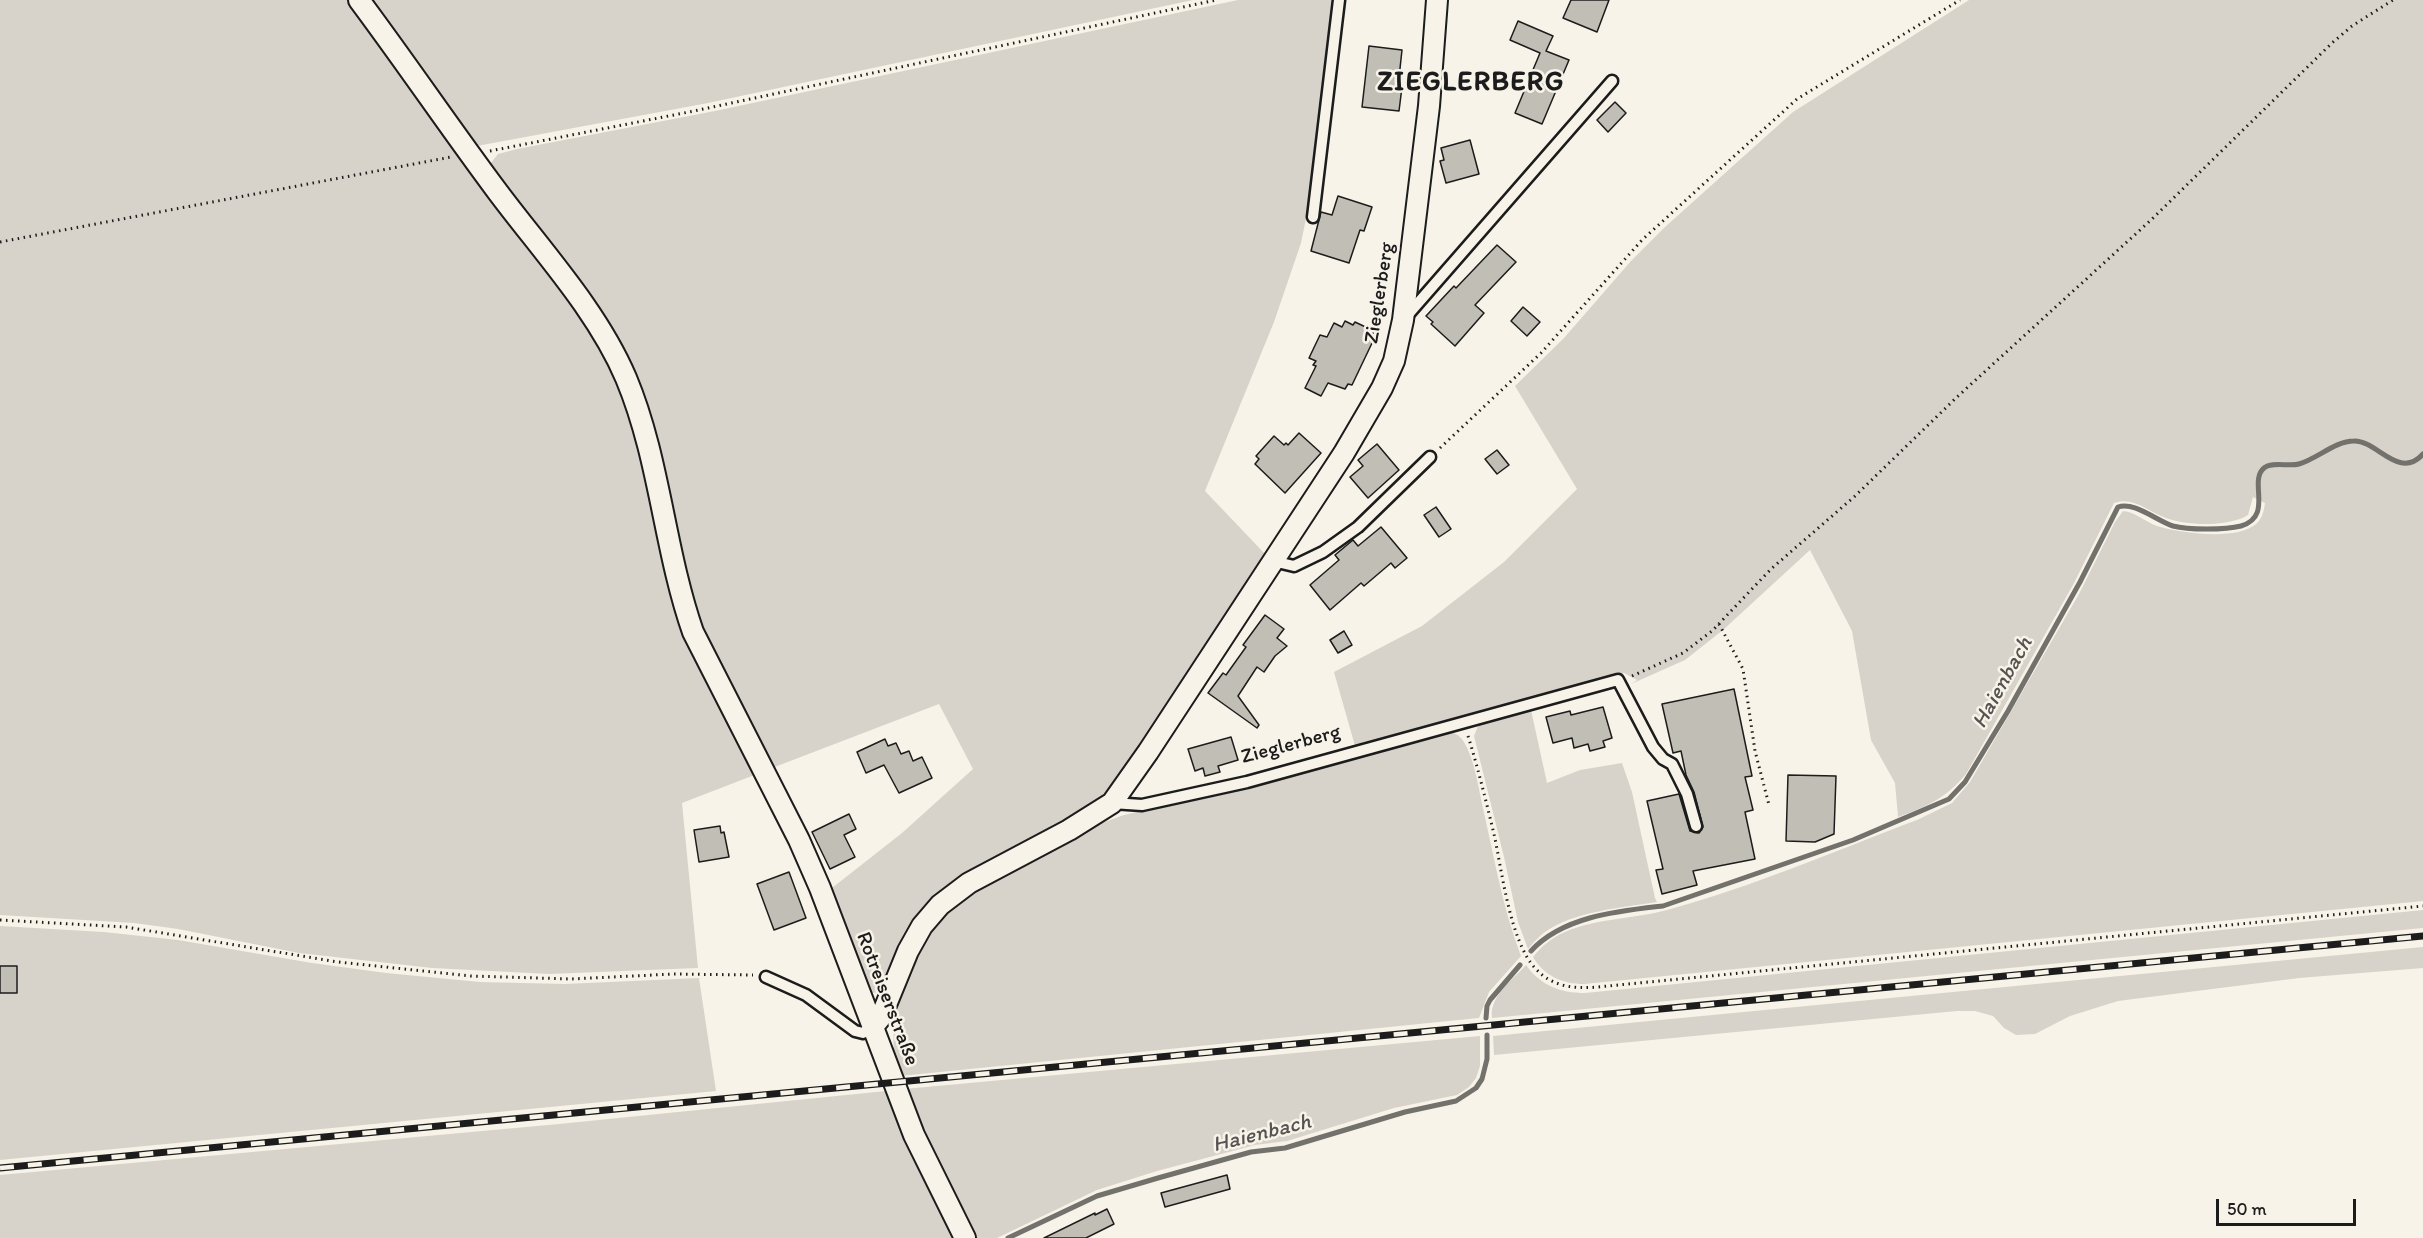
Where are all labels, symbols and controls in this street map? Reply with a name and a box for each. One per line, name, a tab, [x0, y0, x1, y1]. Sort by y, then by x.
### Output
district label: ZIEGLERBERG	[1377, 67, 1565, 99]
street label: Zieglerberg	[1360, 241, 1400, 345]
water label: Haienbach	[1967, 633, 2039, 733]
street label: Zieglerberg	[1238, 720, 1344, 770]
street label: Rotreiserstraße	[850, 929, 924, 1069]
water label: Haienbach	[1210, 1109, 1314, 1159]
scale bar	[2219, 1187, 2358, 1225]
text: 50 m	[2227, 1198, 2267, 1220]

